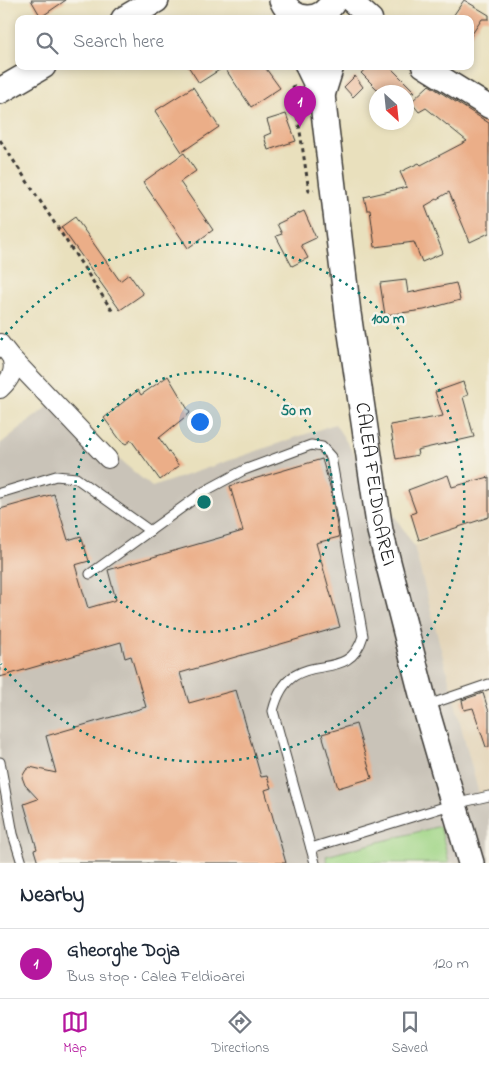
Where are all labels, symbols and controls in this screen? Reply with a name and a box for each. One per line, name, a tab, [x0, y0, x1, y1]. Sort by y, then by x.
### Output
search box	[15, 15, 474, 70]
icon: search	[33, 29, 61, 57]
text: Search here	[73, 29, 164, 56]
north arrow	[369, 85, 414, 130]
pin: 1	[284, 86, 316, 127]
text: 100 m	[371, 308, 405, 330]
text: 50 m	[281, 400, 312, 422]
street label: CALEA FELDIOAREI	[347, 400, 403, 569]
your location	[187, 409, 213, 435]
centre of rings	[195, 493, 213, 511]
text: Nearby	[20, 881, 84, 911]
text: Gheorghe Doja	[67, 938, 180, 965]
text: 1	[33, 952, 39, 976]
text: 120 m	[433, 952, 469, 976]
text: Bus stop · Calea Feldioarei	[67, 965, 245, 989]
tab: Map	[61, 1008, 89, 1059]
tab: Directions	[211, 1008, 269, 1059]
tab: Saved	[391, 1008, 428, 1059]

